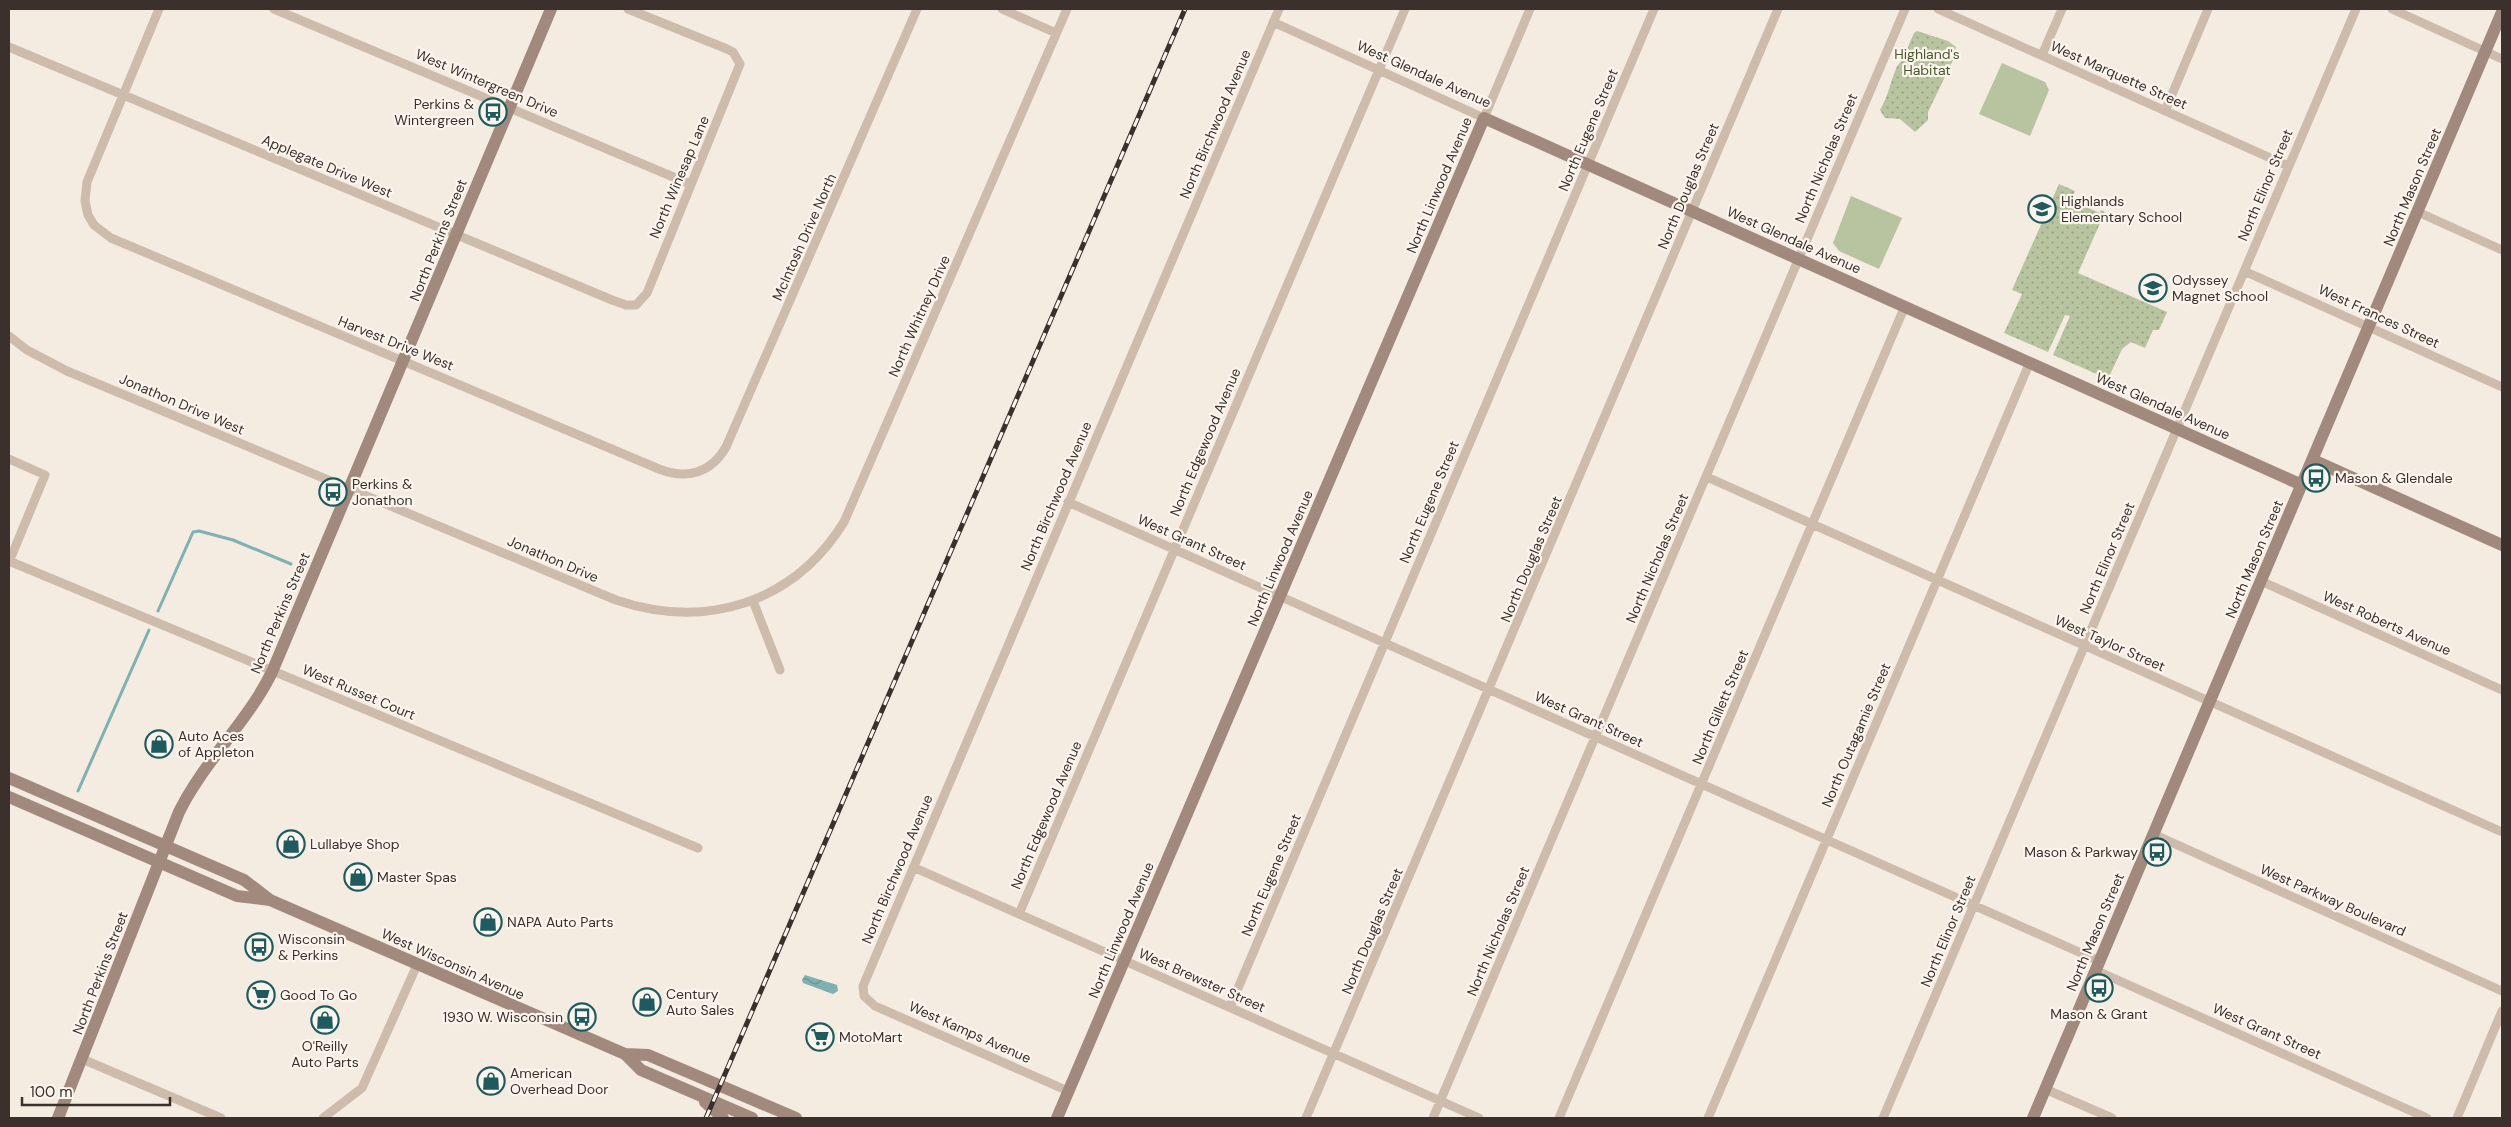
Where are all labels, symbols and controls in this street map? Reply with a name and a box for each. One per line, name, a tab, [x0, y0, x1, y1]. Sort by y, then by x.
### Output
street label: West Glendale Avenue	[1354, 36, 1494, 112]
street label: West Marquette Street	[2048, 37, 2190, 113]
street label: West Wintergreen Drive	[413, 45, 561, 121]
park label: Highland's Habitat	[1894, 45, 1960, 79]
street label: North Birchwood Avenue	[1175, 47, 1255, 201]
street label: North Eugene Street	[1554, 66, 1622, 194]
street label: North Nicholas Street	[1791, 91, 1861, 225]
place label: Perkins & Wintergreen	[394, 95, 474, 129]
bus stop icon: Perkins & Wintergreen	[478, 97, 508, 127]
street label: North Winesap Lane	[645, 113, 713, 241]
street label: North Linwood Avenue	[1402, 114, 1476, 256]
street label: North Douglas Street	[1653, 120, 1723, 252]
street label: North Mason Street	[2379, 125, 2445, 249]
street label: North Elinor Street	[2233, 126, 2297, 244]
street label: Applegate Drive West	[259, 130, 395, 202]
street label: McIntosh Drive North	[768, 171, 840, 303]
street label: North Perkins Street	[405, 176, 471, 304]
place label: Highlands Elementary School	[2061, 192, 2182, 226]
school or university icon: Highlands Elementary School	[2027, 194, 2057, 224]
street label: West Glendale Avenue	[1724, 202, 1864, 278]
street label: North Whitney Drive	[884, 252, 954, 380]
place label: Odyssey Magnet School	[2172, 271, 2268, 305]
school or university icon: Odyssey Magnet School	[2138, 273, 2168, 303]
street label: West Frances Street	[2316, 280, 2442, 352]
street label: Harvest Drive West	[336, 312, 456, 374]
street label: North Edgewood Avenue	[1166, 365, 1244, 519]
street label: West Glendale Avenue	[2093, 368, 2233, 444]
street label: Jonathon Drive West	[117, 369, 247, 439]
street label: North Birchwood Avenue	[1016, 419, 1096, 573]
street label: North Eugene Street	[1395, 438, 1463, 566]
bus stop icon: Mason & Glendale	[2301, 463, 2331, 493]
place label: Mason & Glendale	[2335, 469, 2453, 487]
place label: Perkins & Jonathon	[352, 475, 413, 509]
bus stop icon: Perkins & Jonathon	[318, 477, 348, 507]
street label: North Linwood Avenue	[1243, 487, 1317, 629]
street label: North Nicholas Street	[1622, 491, 1692, 625]
street label: North Douglas Street	[1496, 493, 1566, 625]
street label: North Mason Street	[2221, 497, 2287, 621]
street label: North Elinor Street	[2075, 499, 2139, 617]
street label: West Grant Street	[1135, 510, 1249, 574]
street label: Jonathon Drive	[505, 532, 601, 586]
street label: North Perkins Street	[246, 550, 314, 676]
street label: West Roberts Avenue	[2320, 587, 2454, 659]
street label: West Taylor Street	[2052, 611, 2168, 675]
street label: North Gillett Street	[1688, 647, 1752, 767]
street label: West Russet Court	[300, 660, 418, 724]
street label: North Outagamie Street	[1817, 660, 1895, 810]
street label: West Grant Street	[1532, 687, 1646, 751]
place label: Auto Aces of Appleton	[178, 727, 254, 761]
shop icon: Auto Aces of Appleton	[144, 729, 174, 759]
street label: North Edgewood Avenue	[1007, 738, 1085, 892]
street label: North Birchwood Avenue	[857, 792, 937, 946]
street label: North Eugene Street	[1237, 811, 1305, 939]
shop icon: Lullabye Shop	[276, 829, 306, 859]
place label: Lullabye Shop	[310, 835, 400, 853]
bus stop icon: Mason & Parkway	[2142, 837, 2172, 867]
place label: Mason & Parkway	[2024, 843, 2138, 861]
street label: North Linwood Avenue	[1084, 859, 1158, 1001]
street label: West Parkway Boulevard	[2257, 860, 2409, 940]
shop icon: Master Spas	[343, 862, 373, 892]
street label: North Nicholas Street	[1463, 864, 1533, 998]
street label: North Douglas Street	[1337, 865, 1407, 997]
place label: Master Spas	[377, 868, 457, 886]
street label: North Mason Street	[2062, 870, 2128, 994]
street label: North Elinor Street	[1916, 872, 1980, 990]
shop icon: NAPA Auto Parts	[473, 907, 503, 937]
street label: North Perkins Street	[68, 909, 132, 1037]
place label: NAPA Auto Parts	[507, 913, 613, 931]
street label: West Wisconsin Avenue	[379, 924, 527, 1004]
place label: Wisconsin & Perkins	[278, 930, 345, 964]
bus stop icon: Wisconsin & Perkins	[244, 932, 274, 962]
street label: West Brewster Street	[1136, 944, 1268, 1016]
bus stop icon: Mason & Grant	[2084, 973, 2114, 1003]
supermarket icon: Good To Go	[246, 980, 276, 1010]
place label: Century Auto Sales	[666, 985, 734, 1019]
place label: Good To Go	[280, 986, 357, 1004]
shop icon: Century Auto Sales	[632, 987, 662, 1017]
street label: West Kamps Avenue	[906, 997, 1034, 1067]
street label: West Grant Street	[2210, 999, 2324, 1063]
bus stop icon: 1930 W. Wisconsin	[567, 1002, 597, 1032]
shop icon: O'Reilly Auto Parts	[310, 1005, 340, 1035]
place label: Mason & Grant	[2050, 1005, 2148, 1023]
place label: 1930 W. Wisconsin	[443, 1008, 563, 1026]
supermarket icon: MotoMart	[805, 1022, 835, 1052]
place label: MotoMart	[839, 1028, 902, 1046]
place label: O'Reilly Auto Parts	[291, 1037, 359, 1071]
place label: American Overhead Door	[510, 1064, 609, 1098]
shop icon: American Overhead Door	[476, 1066, 506, 1096]
scale bar	[22, 1074, 170, 1106]
text: 100 m	[30, 1082, 73, 1102]

